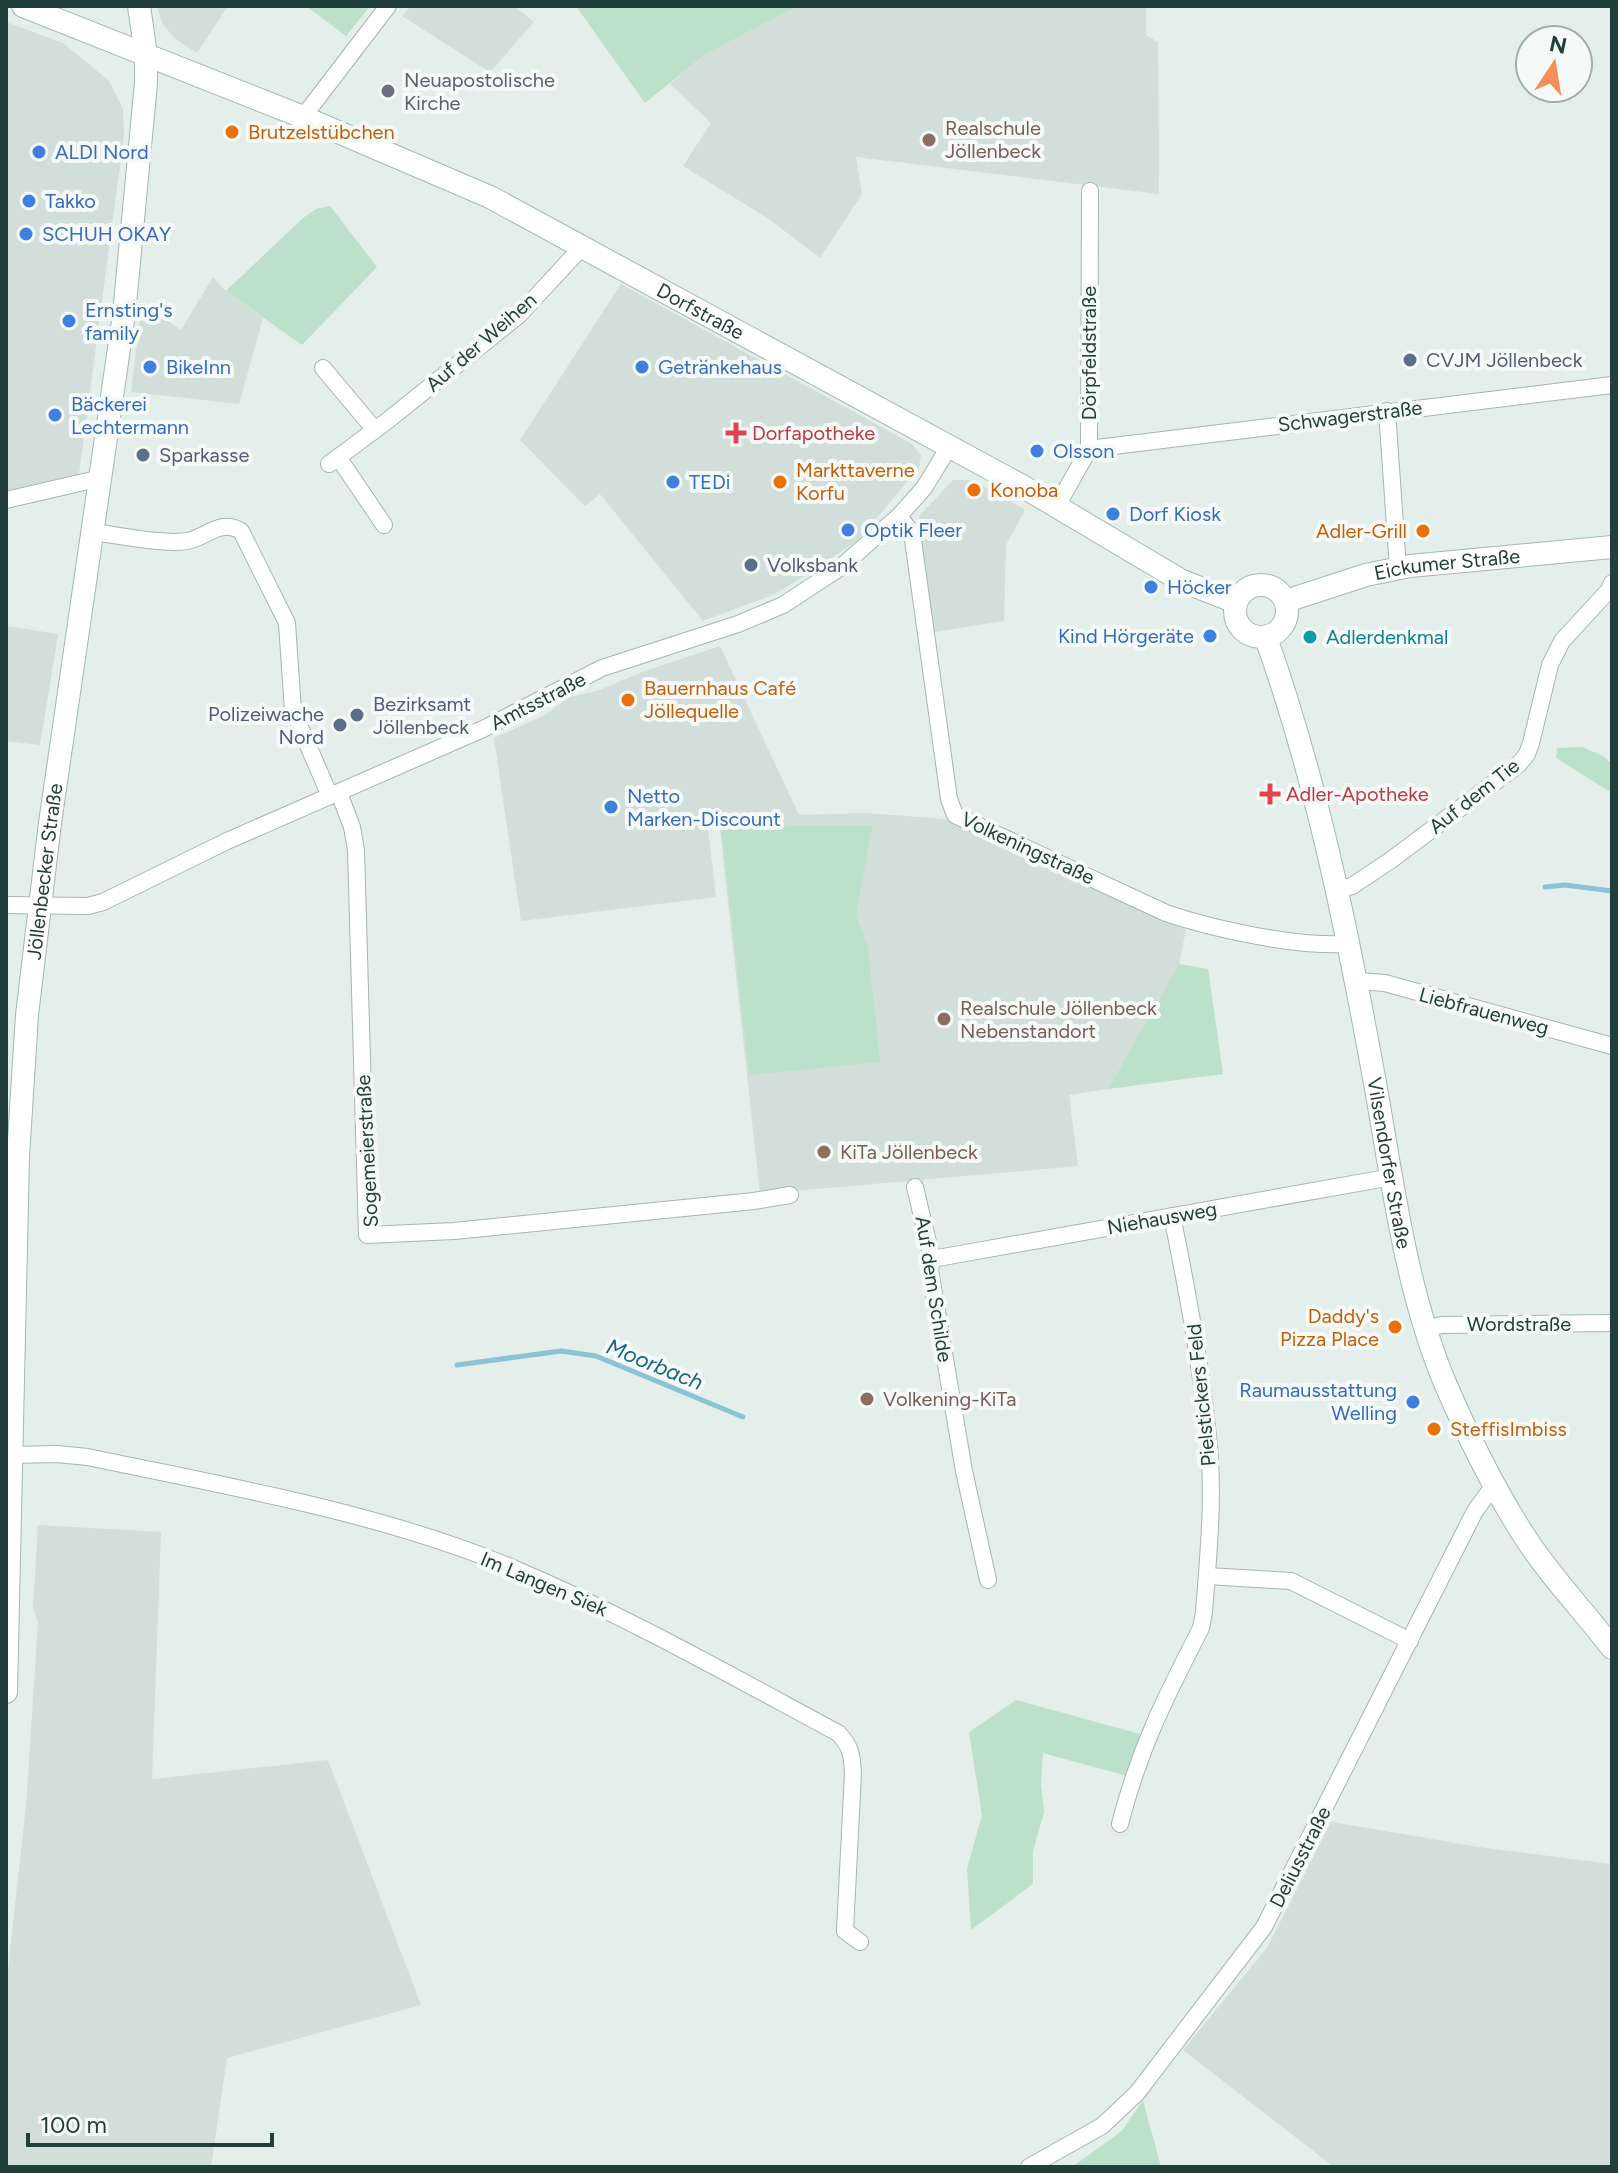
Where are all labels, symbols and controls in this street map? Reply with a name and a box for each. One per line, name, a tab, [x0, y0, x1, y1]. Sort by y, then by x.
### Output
north arrow	[1514, 24, 1594, 104]
text: N	[1547, 30, 1569, 60]
place label: Neuapostolische Kirche	[404, 68, 555, 115]
marker: Neuapostolische Kirche	[379, 82, 397, 100]
place label: Realschule Jöllenbeck	[945, 116, 1041, 163]
place label: Brutzelstübchen	[248, 120, 395, 144]
marker: Brutzelstübchen	[223, 123, 241, 141]
marker: Realschule Jöllenbeck	[920, 131, 938, 149]
place label: ALDI Nord	[55, 140, 149, 164]
marker: ALDI Nord	[30, 143, 48, 161]
place label: Takko	[45, 189, 96, 213]
marker: Takko	[20, 192, 38, 210]
place label: SCHUH OKAY	[42, 222, 171, 246]
marker: SCHUH OKAY	[17, 225, 35, 243]
street label: Dorfstraße	[653, 278, 748, 345]
street label: Dörpfeldstraße	[1077, 286, 1101, 420]
street label: Auf der Weihen	[421, 287, 541, 397]
place label: Ernsting's family	[85, 298, 173, 345]
marker: Ernsting's family	[60, 312, 78, 330]
place label: CVJM Jöllenbeck	[1426, 348, 1583, 372]
marker: CVJM Jöllenbeck	[1401, 351, 1419, 369]
place label: BikeInn	[166, 355, 231, 379]
place label: Getränkehaus	[658, 355, 782, 379]
marker: BikeInn	[141, 358, 159, 376]
marker: Getränkehaus	[633, 358, 651, 376]
place label: Bäckerei Lechtermann	[71, 392, 189, 439]
street label: Schwagerstraße	[1276, 395, 1424, 437]
marker: Bäckerei Lechtermann	[46, 406, 64, 424]
place label: Dorfapotheke	[752, 421, 875, 445]
marker: Dorfapotheke	[727, 424, 745, 442]
place label: Olsson	[1053, 439, 1114, 463]
marker: Olsson	[1028, 442, 1046, 460]
place label: Sparkasse	[159, 443, 249, 467]
marker: Sparkasse	[134, 446, 152, 464]
place label: Markttaverne Korfu	[796, 458, 915, 505]
place label: TEDi	[689, 470, 730, 494]
marker: TEDi	[664, 473, 682, 491]
marker: Markttaverne Korfu	[771, 473, 789, 491]
place label: Konoba	[990, 478, 1058, 502]
marker: Konoba	[965, 481, 983, 499]
place label: Dorf Kiosk	[1129, 502, 1221, 526]
marker: Dorf Kiosk	[1104, 505, 1122, 523]
place label: Optik Fleer	[864, 518, 962, 542]
place label: Adler-Grill	[1316, 519, 1407, 543]
marker: Optik Fleer	[839, 521, 857, 539]
marker: Adler-Grill	[1414, 522, 1432, 540]
street label: Eickumer Straße	[1372, 544, 1521, 585]
place label: Volksbank	[767, 553, 858, 577]
marker: Volksbank	[742, 556, 760, 574]
place label: Höcker	[1167, 575, 1232, 599]
marker: Höcker	[1142, 578, 1160, 596]
place label: Kind Hörgeräte	[1058, 624, 1194, 648]
place label: Adlerdenkmal	[1326, 625, 1448, 649]
marker: Kind Hörgeräte	[1201, 627, 1219, 645]
marker: Adlerdenkmal	[1301, 628, 1319, 646]
street label: Amtsstraße	[486, 667, 590, 735]
place label: Bauernhaus Café Jöllequelle	[644, 676, 796, 723]
marker: Bauernhaus Café Jöllequelle	[619, 691, 637, 709]
place label: Bezirksamt Jöllenbeck	[373, 692, 471, 739]
place label: Polizeiwache Nord	[208, 702, 324, 749]
marker: Bezirksamt Jöllenbeck	[348, 706, 366, 724]
marker: Polizeiwache Nord	[331, 716, 349, 734]
street label: Auf dem Tie	[1424, 753, 1524, 839]
street label: Jöllenbecker Straße	[22, 782, 68, 961]
place label: Adler-Apotheke	[1286, 782, 1429, 806]
place label: Netto Marken-Discount	[627, 784, 781, 831]
marker: Adler-Apotheke	[1261, 785, 1279, 803]
marker: Netto Marken-Discount	[602, 798, 620, 816]
street label: Volkeningstraße	[958, 807, 1098, 889]
street label: Liebfrauenweg	[1417, 982, 1551, 1040]
place label: Realschule Jöllenbeck Nebenstandort	[960, 996, 1157, 1043]
marker: Realschule Jöllenbeck Nebenstandort	[935, 1010, 953, 1028]
street label: Sogemeierstraße	[351, 1074, 383, 1228]
street label: Vilsendorfer Straße	[1362, 1075, 1416, 1251]
place label: KiTa Jöllenbeck	[840, 1140, 978, 1164]
marker: KiTa Jöllenbeck	[815, 1143, 833, 1161]
street label: Niehausweg	[1105, 1197, 1219, 1239]
street label: Auf dem Schilde	[911, 1214, 957, 1364]
place label: Daddy's Pizza Place	[1280, 1304, 1379, 1351]
street label: Wordstraße	[1467, 1312, 1571, 1336]
marker: Daddy's Pizza Place	[1386, 1318, 1404, 1336]
street label: Pielstickers Feld	[1182, 1323, 1220, 1467]
water label: Moorbach	[603, 1333, 707, 1396]
place label: Raumausstattung Welling	[1239, 1378, 1397, 1425]
place label: Volkening-KiTa	[883, 1387, 1016, 1411]
marker: Volkening-KiTa	[858, 1390, 876, 1408]
marker: Raumausstattung Welling	[1404, 1393, 1422, 1411]
place label: SteffisImbiss	[1450, 1417, 1567, 1441]
marker: SteffisImbiss	[1425, 1420, 1443, 1438]
street label: Im Langen Siek	[477, 1546, 611, 1622]
street label: Deliusstraße	[1264, 1802, 1336, 1912]
scale bar	[28, 2097, 272, 2147]
text: 100 m	[40, 2110, 107, 2139]

